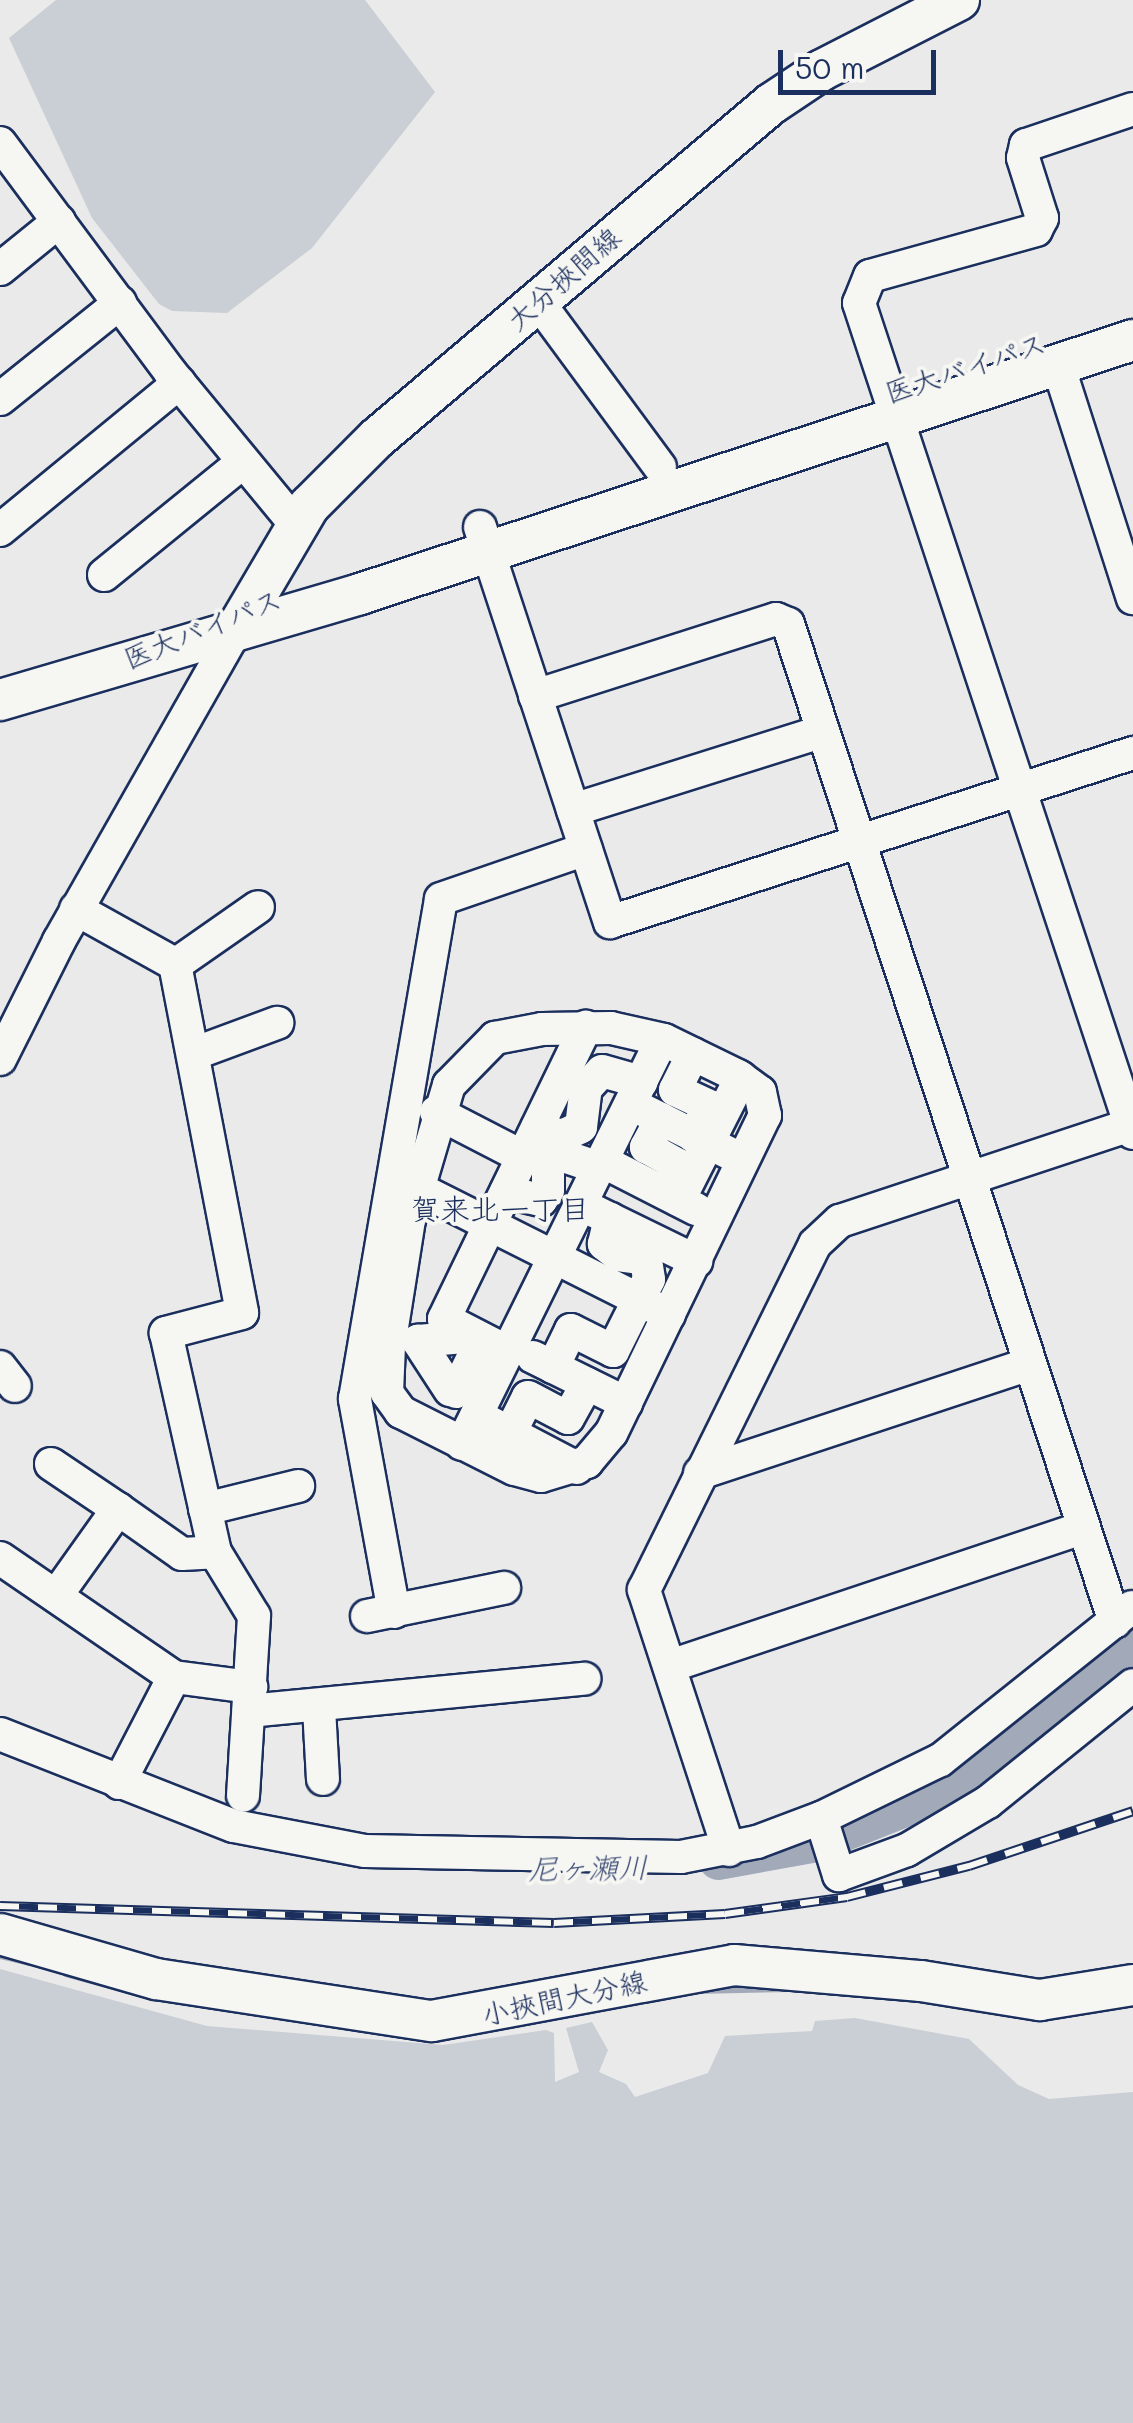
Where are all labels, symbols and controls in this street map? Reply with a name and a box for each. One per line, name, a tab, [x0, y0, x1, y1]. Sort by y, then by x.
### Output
scale bar	[783, 30, 940, 92]
text: 50 m	[795, 47, 865, 87]
street label: 大分挾間線	[499, 219, 627, 337]
street label: 医大バイパス	[880, 325, 1050, 409]
street label: 医大バイパス	[118, 581, 286, 675]
district label: 賀来北一丁目	[410, 1190, 590, 1226]
water label: 尼ヶ瀬川	[528, 1848, 648, 1886]
street label: 小挾間大分線	[478, 1963, 650, 2031]

